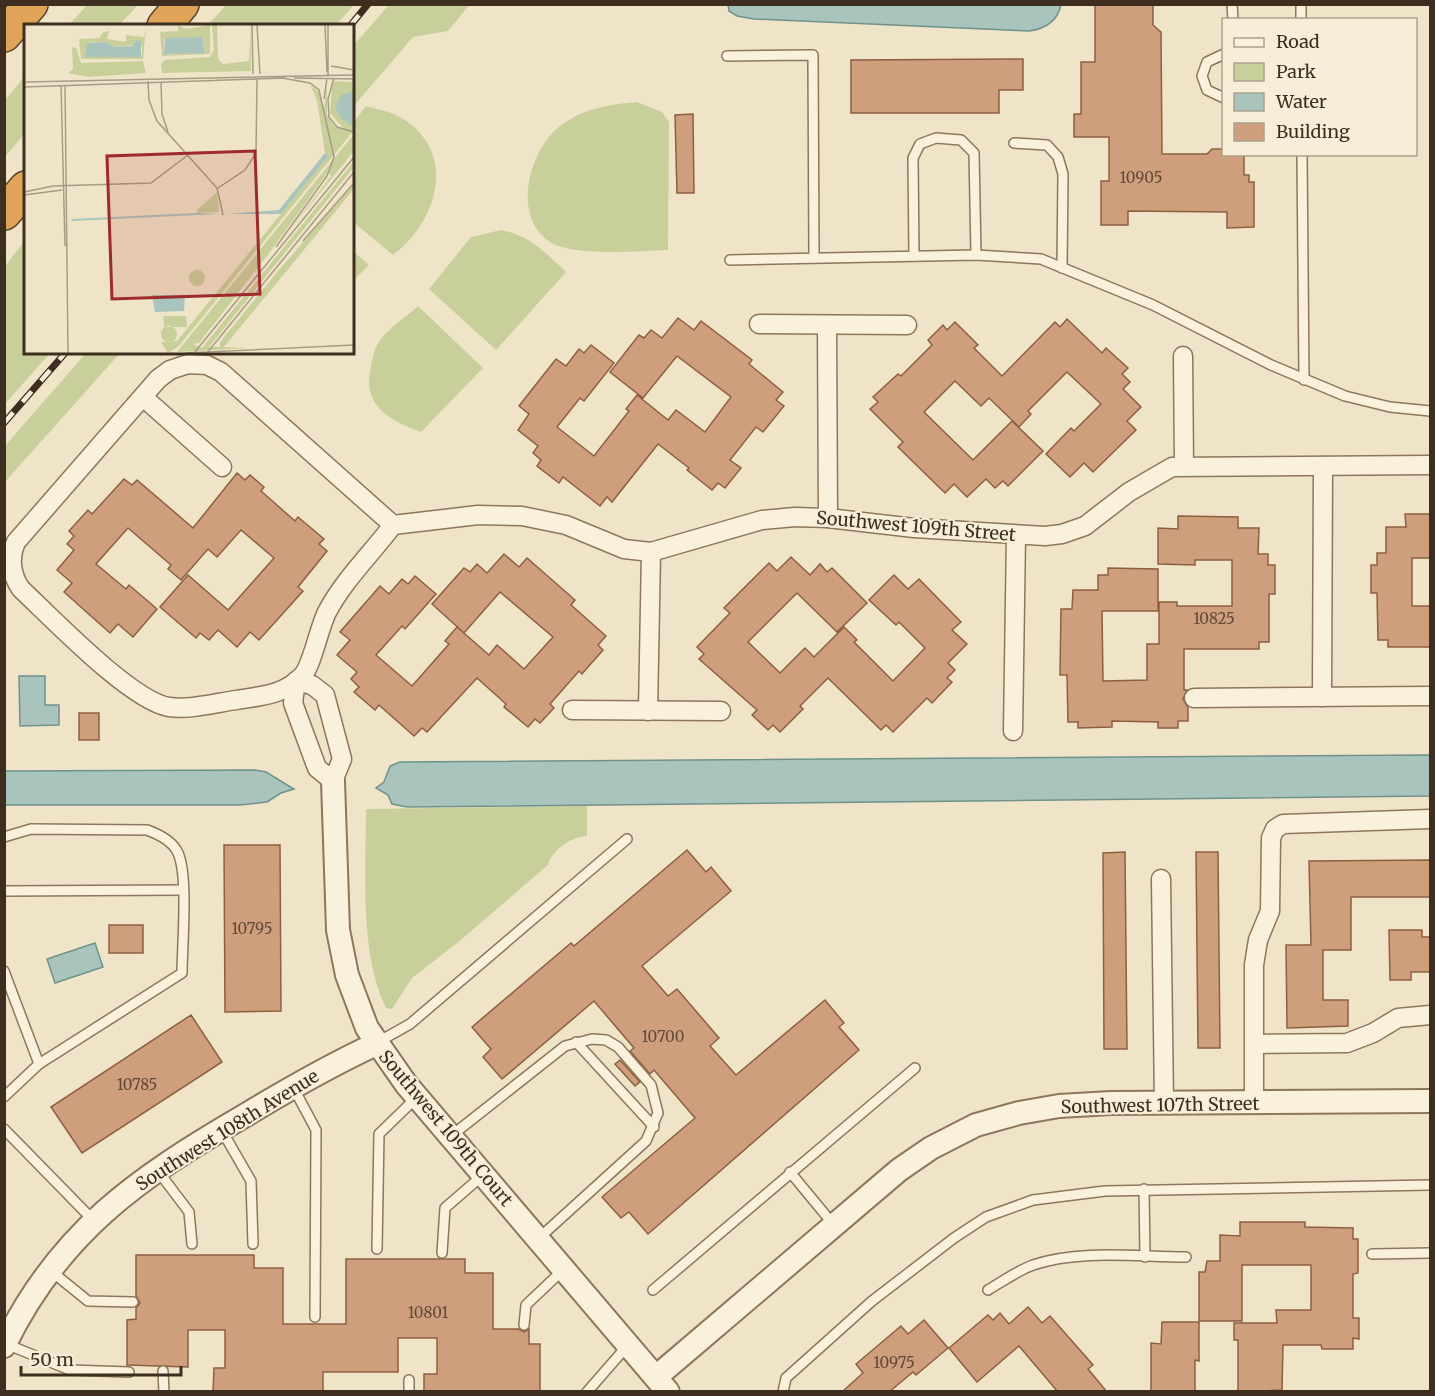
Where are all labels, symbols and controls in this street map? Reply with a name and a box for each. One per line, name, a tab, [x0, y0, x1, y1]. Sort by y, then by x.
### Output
legend	[1222, 18, 1417, 156]
inset map	[24, 24, 354, 354]
text: Road	[1276, 30, 1320, 53]
text: Park	[1276, 60, 1317, 83]
text: Water	[1275, 90, 1327, 113]
text: Building	[1276, 120, 1350, 143]
house number: 10905	[1120, 168, 1162, 187]
street label: Southwest 109th Street	[815, 506, 1017, 546]
house number: 10825	[1193, 609, 1235, 628]
house number: 10795	[231, 919, 273, 938]
house number: 10700	[641, 1027, 685, 1046]
street label: Southwest 109th Court	[374, 1045, 518, 1211]
street label: Southwest 108th Avenue	[131, 1064, 323, 1196]
house number: 10785	[117, 1075, 157, 1094]
street label: Southwest 107th Street	[1060, 1092, 1260, 1118]
house number: 10801	[408, 1303, 448, 1322]
scale bar	[21, 1339, 182, 1377]
text: 50 m	[30, 1348, 74, 1371]
house number: 10975	[873, 1353, 915, 1372]

